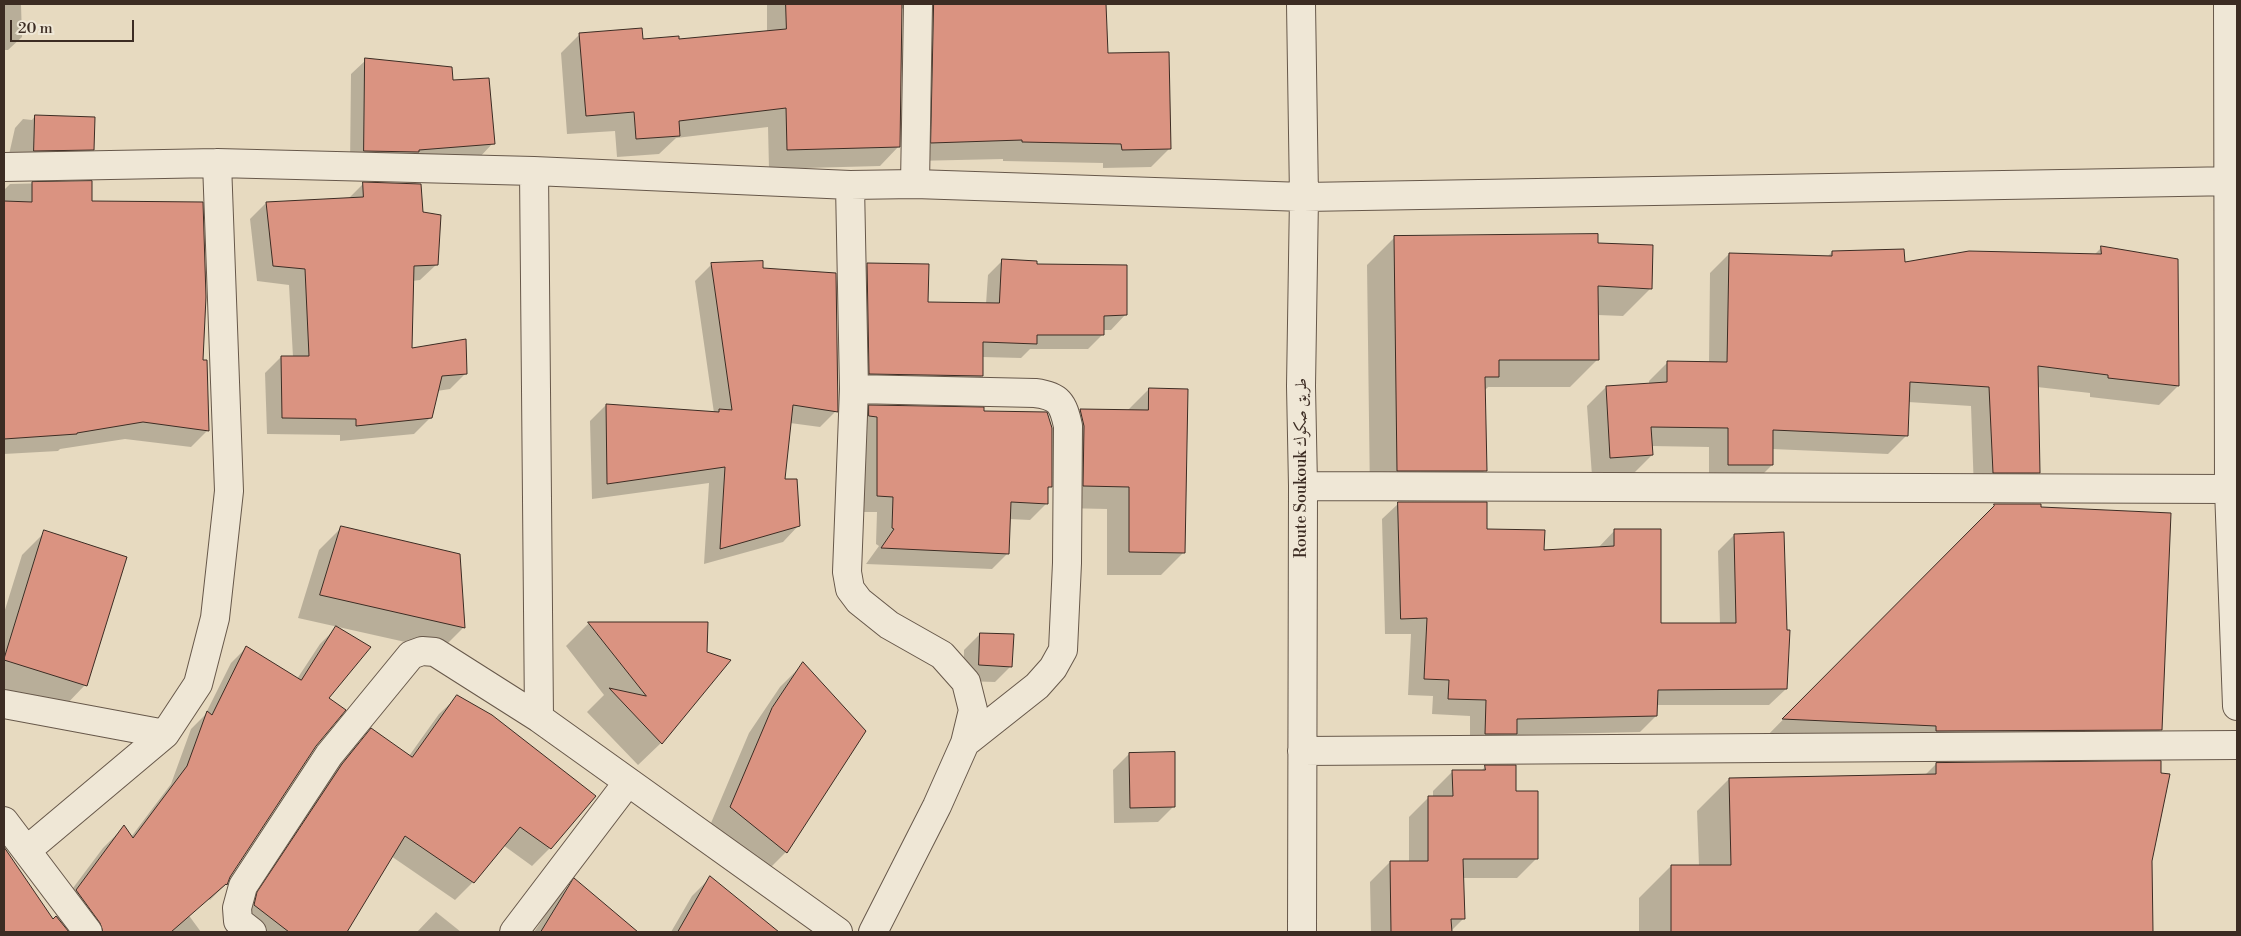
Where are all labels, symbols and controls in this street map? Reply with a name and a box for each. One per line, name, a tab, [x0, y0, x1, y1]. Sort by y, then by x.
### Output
scale bar	[12, 10, 136, 42]
text: 20 m	[18, 19, 53, 38]
street label: Route Soukouk طريق صكوك	[1292, 378, 1312, 558]

